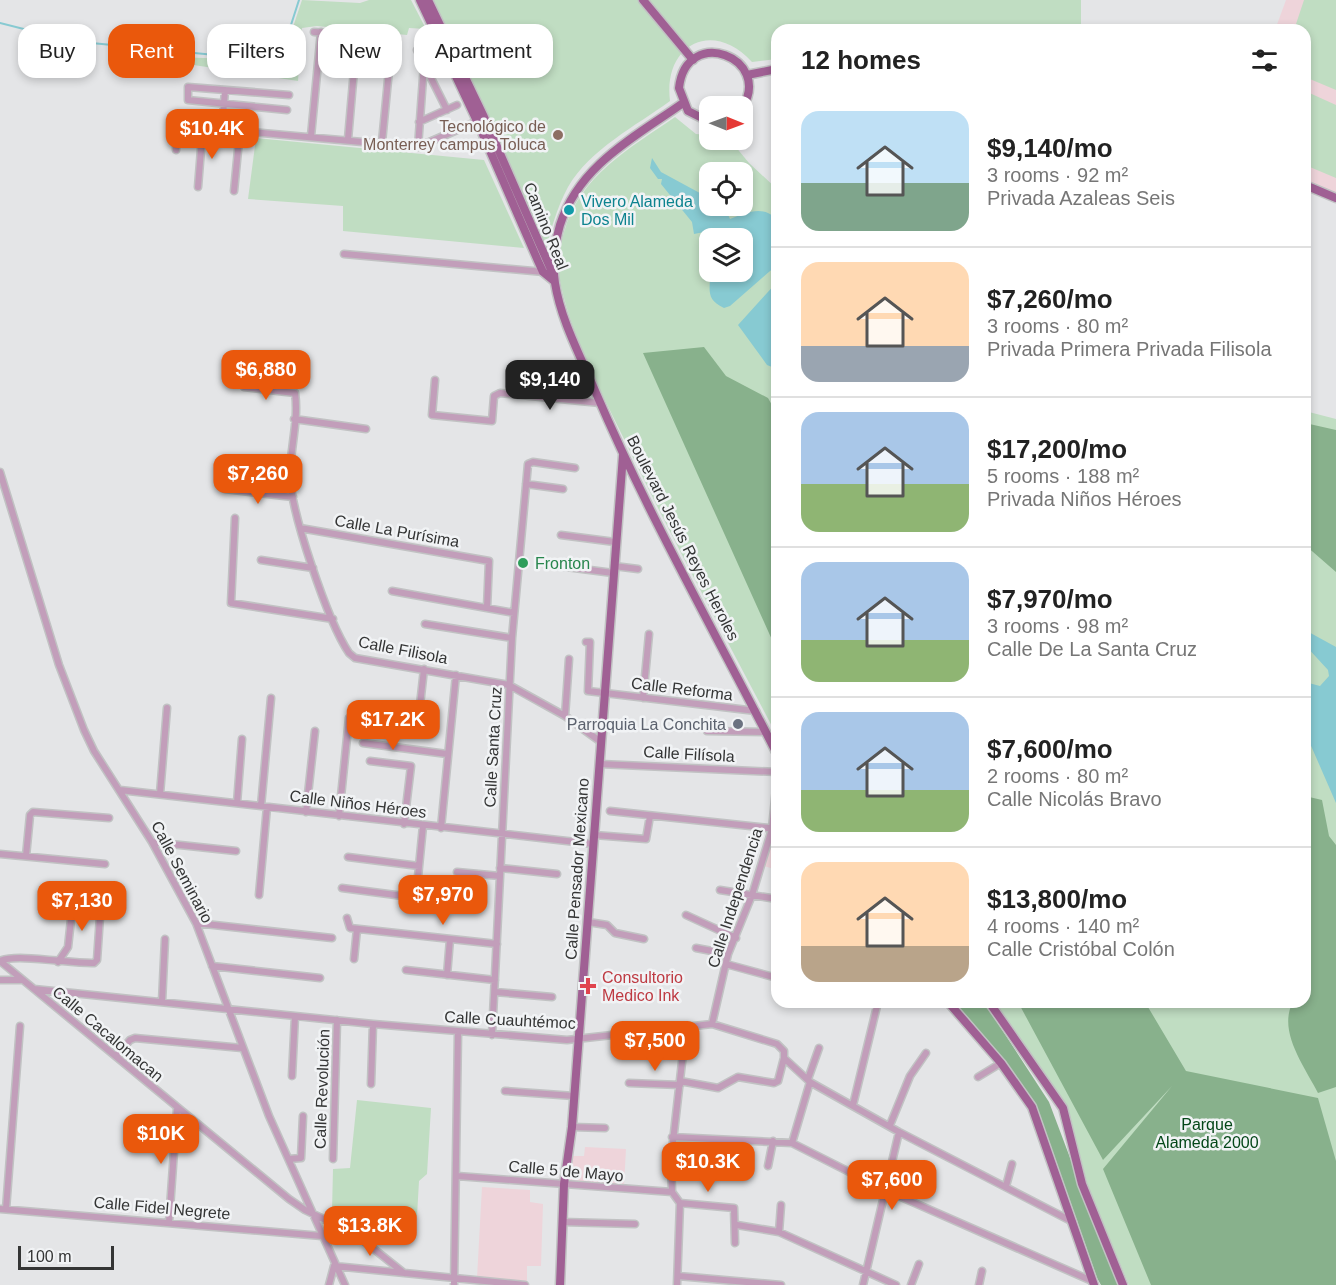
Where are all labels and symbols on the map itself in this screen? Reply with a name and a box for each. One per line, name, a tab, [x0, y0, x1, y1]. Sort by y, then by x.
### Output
north arrow	[699, 96, 753, 150]
pin: $10.4K	[163, 109, 261, 160]
place label: Tecnológico de Monterrey campus Toluca	[363, 118, 546, 153]
marker: Tecnológico de Monterrey campus Toluca	[551, 128, 565, 142]
street label: Camino Real	[521, 180, 571, 272]
place label: Vivero Alameda Dos Mil	[581, 193, 693, 228]
marker: Vivero Alameda Dos Mil	[562, 203, 576, 217]
pin: $6,880	[217, 350, 315, 401]
pin: $9,140	[501, 360, 599, 411]
street label: Boulevard Jesús Reyes Heroles	[624, 433, 742, 643]
pin: $7,260	[209, 454, 307, 505]
street label: Calle La Purísima	[333, 512, 461, 550]
place label: Fronton	[535, 555, 590, 572]
marker: Fronton	[516, 556, 530, 570]
street label: Calle Filisola	[357, 633, 449, 667]
street label: Calle Reforma	[630, 674, 734, 704]
street label: Calle Santa Cruz	[481, 686, 505, 808]
pin: $17.2K	[344, 700, 442, 751]
place label: Parroquia La Conchita	[567, 716, 726, 733]
marker: Parroquia La Conchita	[731, 717, 745, 731]
street label: Calle Filísola	[643, 743, 735, 765]
street label: Calle Pensador Mexicano	[562, 777, 592, 961]
street label: Calle Niños Héroes	[289, 787, 427, 821]
street label: Calle Seminario	[148, 818, 216, 926]
street label: Calle Independencia	[704, 826, 766, 970]
pin: $7,970	[394, 875, 492, 926]
pin: $7,130	[33, 881, 131, 932]
place label: Consultorio Medico Ink	[602, 969, 683, 1004]
marker: Consultorio Medico Ink	[579, 977, 597, 995]
street label: Calle Cacalomacan	[49, 983, 167, 1085]
street label: Calle Cuauhtémoc	[444, 1008, 576, 1032]
pin: $7,500	[606, 1021, 704, 1072]
street label: Calle Revolución	[311, 1029, 333, 1149]
pin: $10K	[125, 1114, 197, 1165]
park label: Parque Alameda 2000	[1155, 1116, 1259, 1151]
pin: $10.3K	[659, 1142, 757, 1193]
street label: Calle 5 de Mayo	[508, 1157, 624, 1185]
pin: $7,600	[843, 1160, 941, 1211]
street label: Calle Fidel Negrete	[93, 1194, 231, 1222]
pin: $13.8K	[321, 1206, 419, 1257]
scale bar	[18, 1243, 114, 1270]

